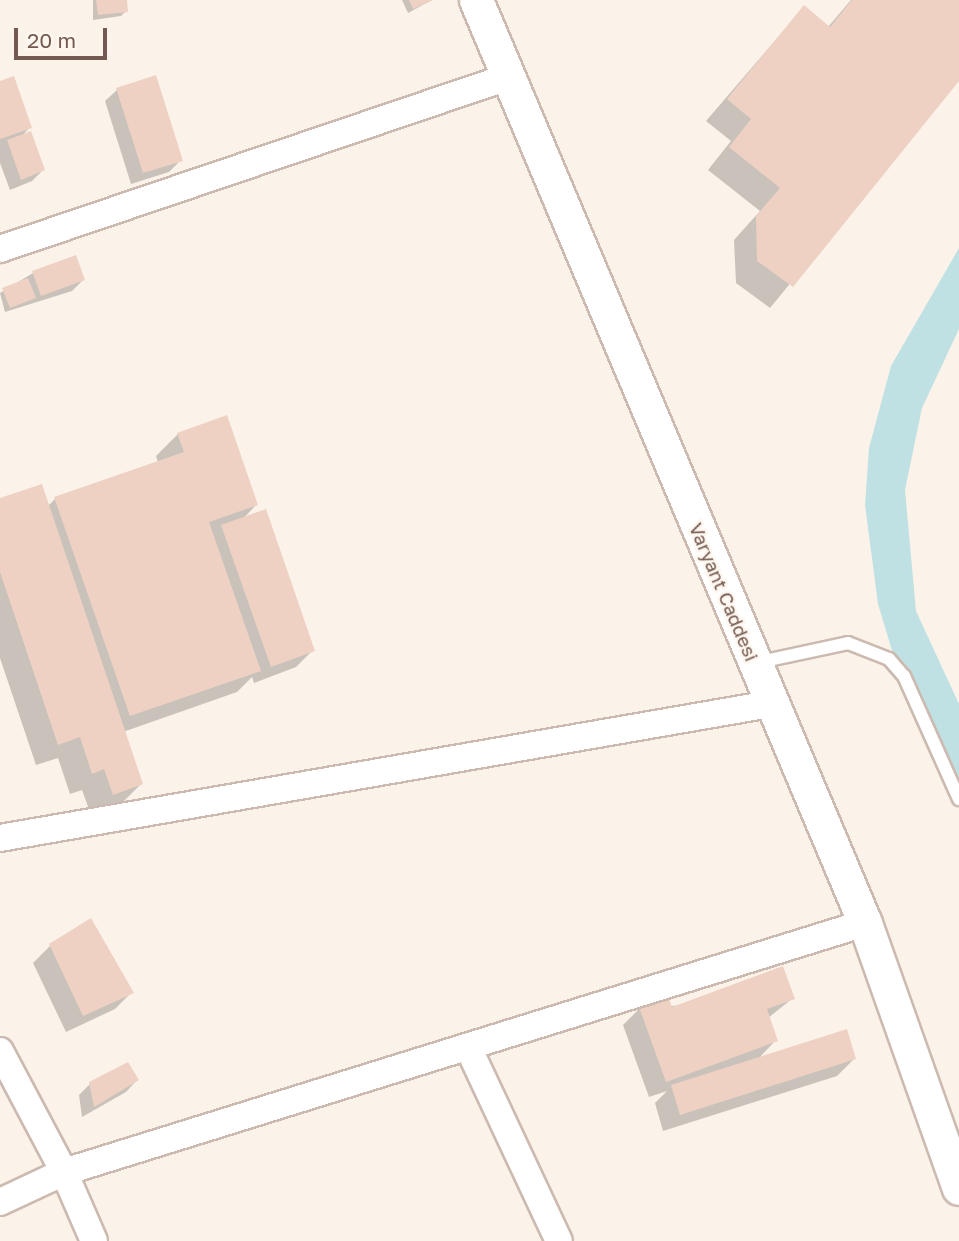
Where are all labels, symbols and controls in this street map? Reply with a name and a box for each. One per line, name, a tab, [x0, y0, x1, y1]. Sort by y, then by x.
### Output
scale bar	[18, 14, 110, 58]
text: 20 m	[27, 27, 76, 53]
street label: Varyant Caddesi	[685, 519, 763, 665]

